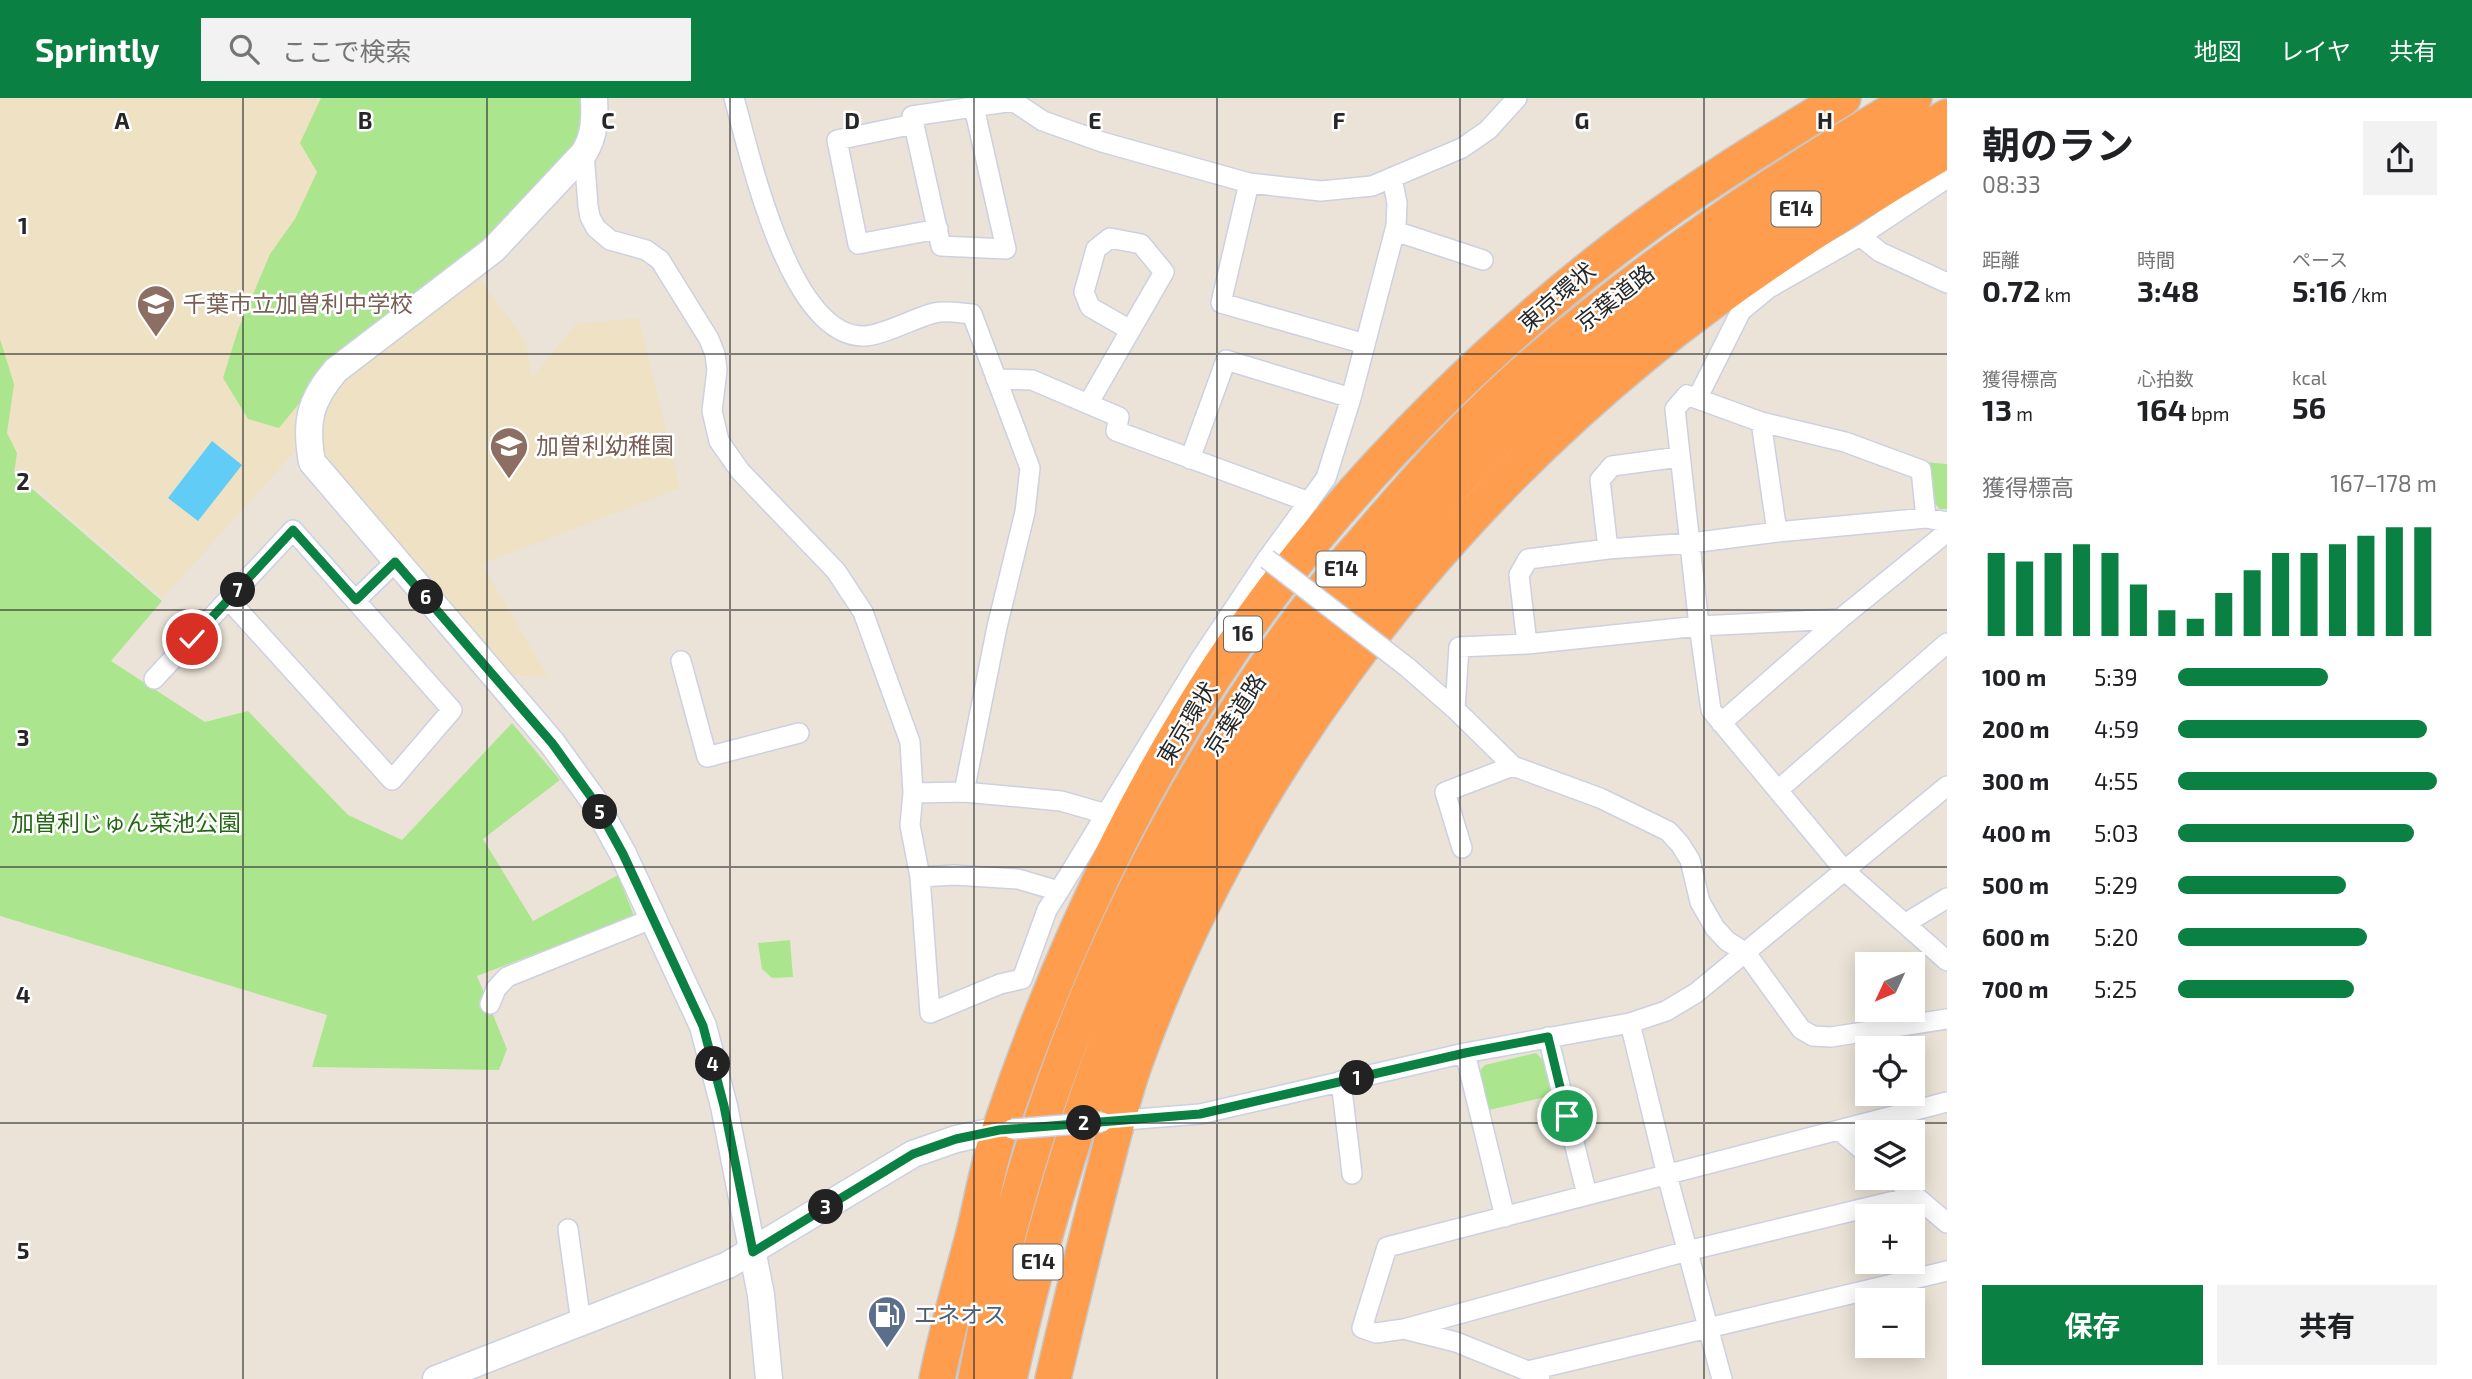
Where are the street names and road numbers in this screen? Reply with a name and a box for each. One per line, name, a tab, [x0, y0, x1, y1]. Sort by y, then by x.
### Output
road number: E14	[1772, 192, 1820, 226]
street label: 東京環状	[1512, 256, 1600, 337]
street label: 京葉道路	[1570, 258, 1659, 337]
road number: E14	[1316, 552, 1366, 587]
road number: 16	[1224, 616, 1262, 652]
street label: 京葉道路	[1197, 668, 1271, 761]
street label: 東京環状	[1150, 676, 1222, 769]
road number: E14	[1014, 1244, 1062, 1280]

